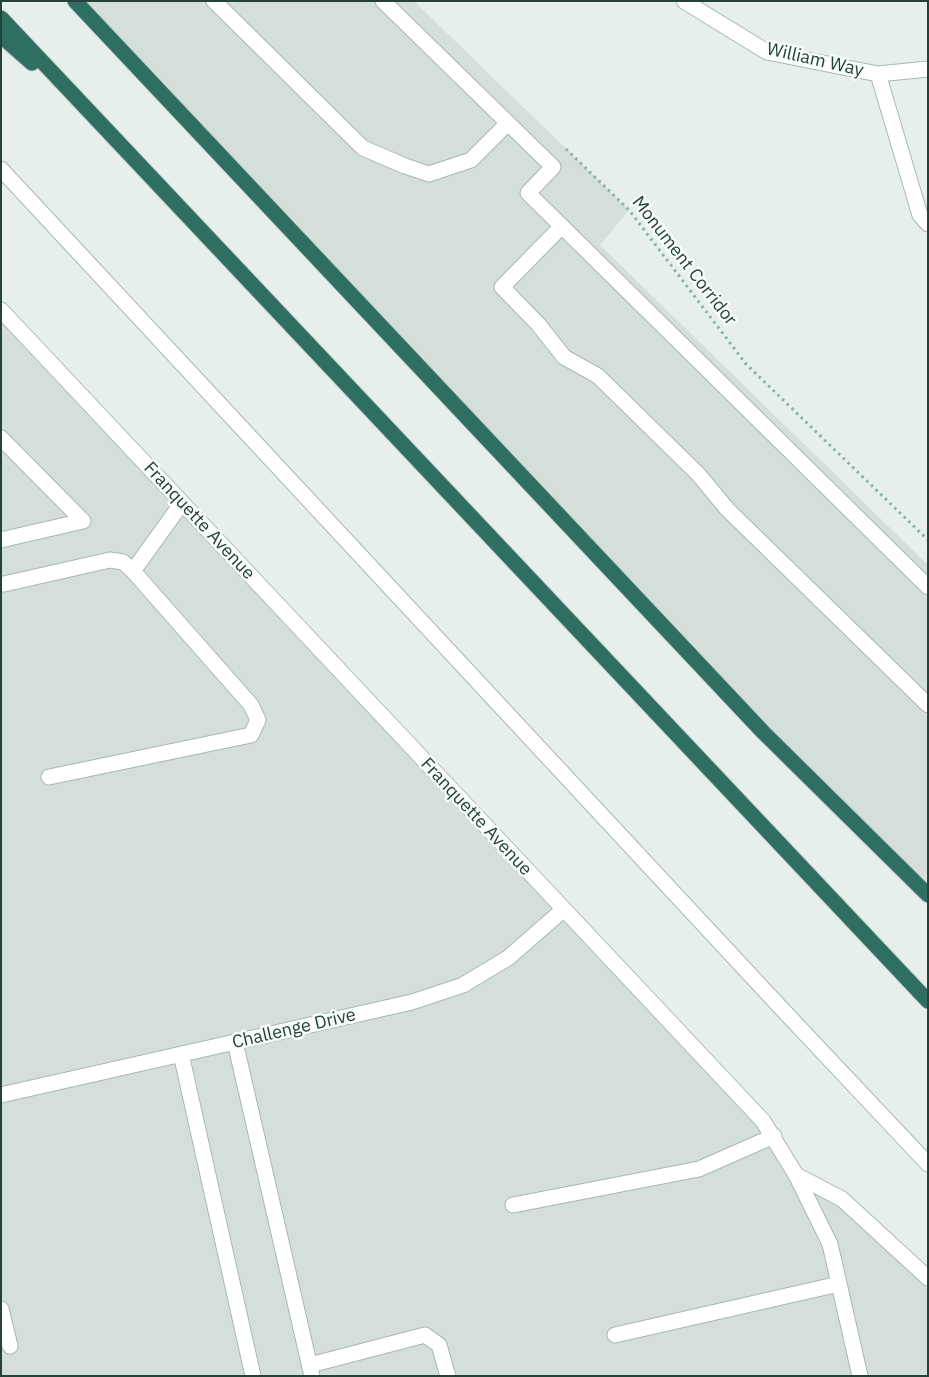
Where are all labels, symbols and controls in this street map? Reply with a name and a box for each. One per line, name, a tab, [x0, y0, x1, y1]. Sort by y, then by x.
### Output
street label: William Way	[764, 38, 866, 82]
street label: Monument Corridor	[627, 192, 741, 330]
street label: Franquette Avenue	[139, 458, 259, 584]
street label: Franquette Avenue	[416, 754, 536, 880]
street label: Challenge Drive	[230, 1004, 358, 1054]

